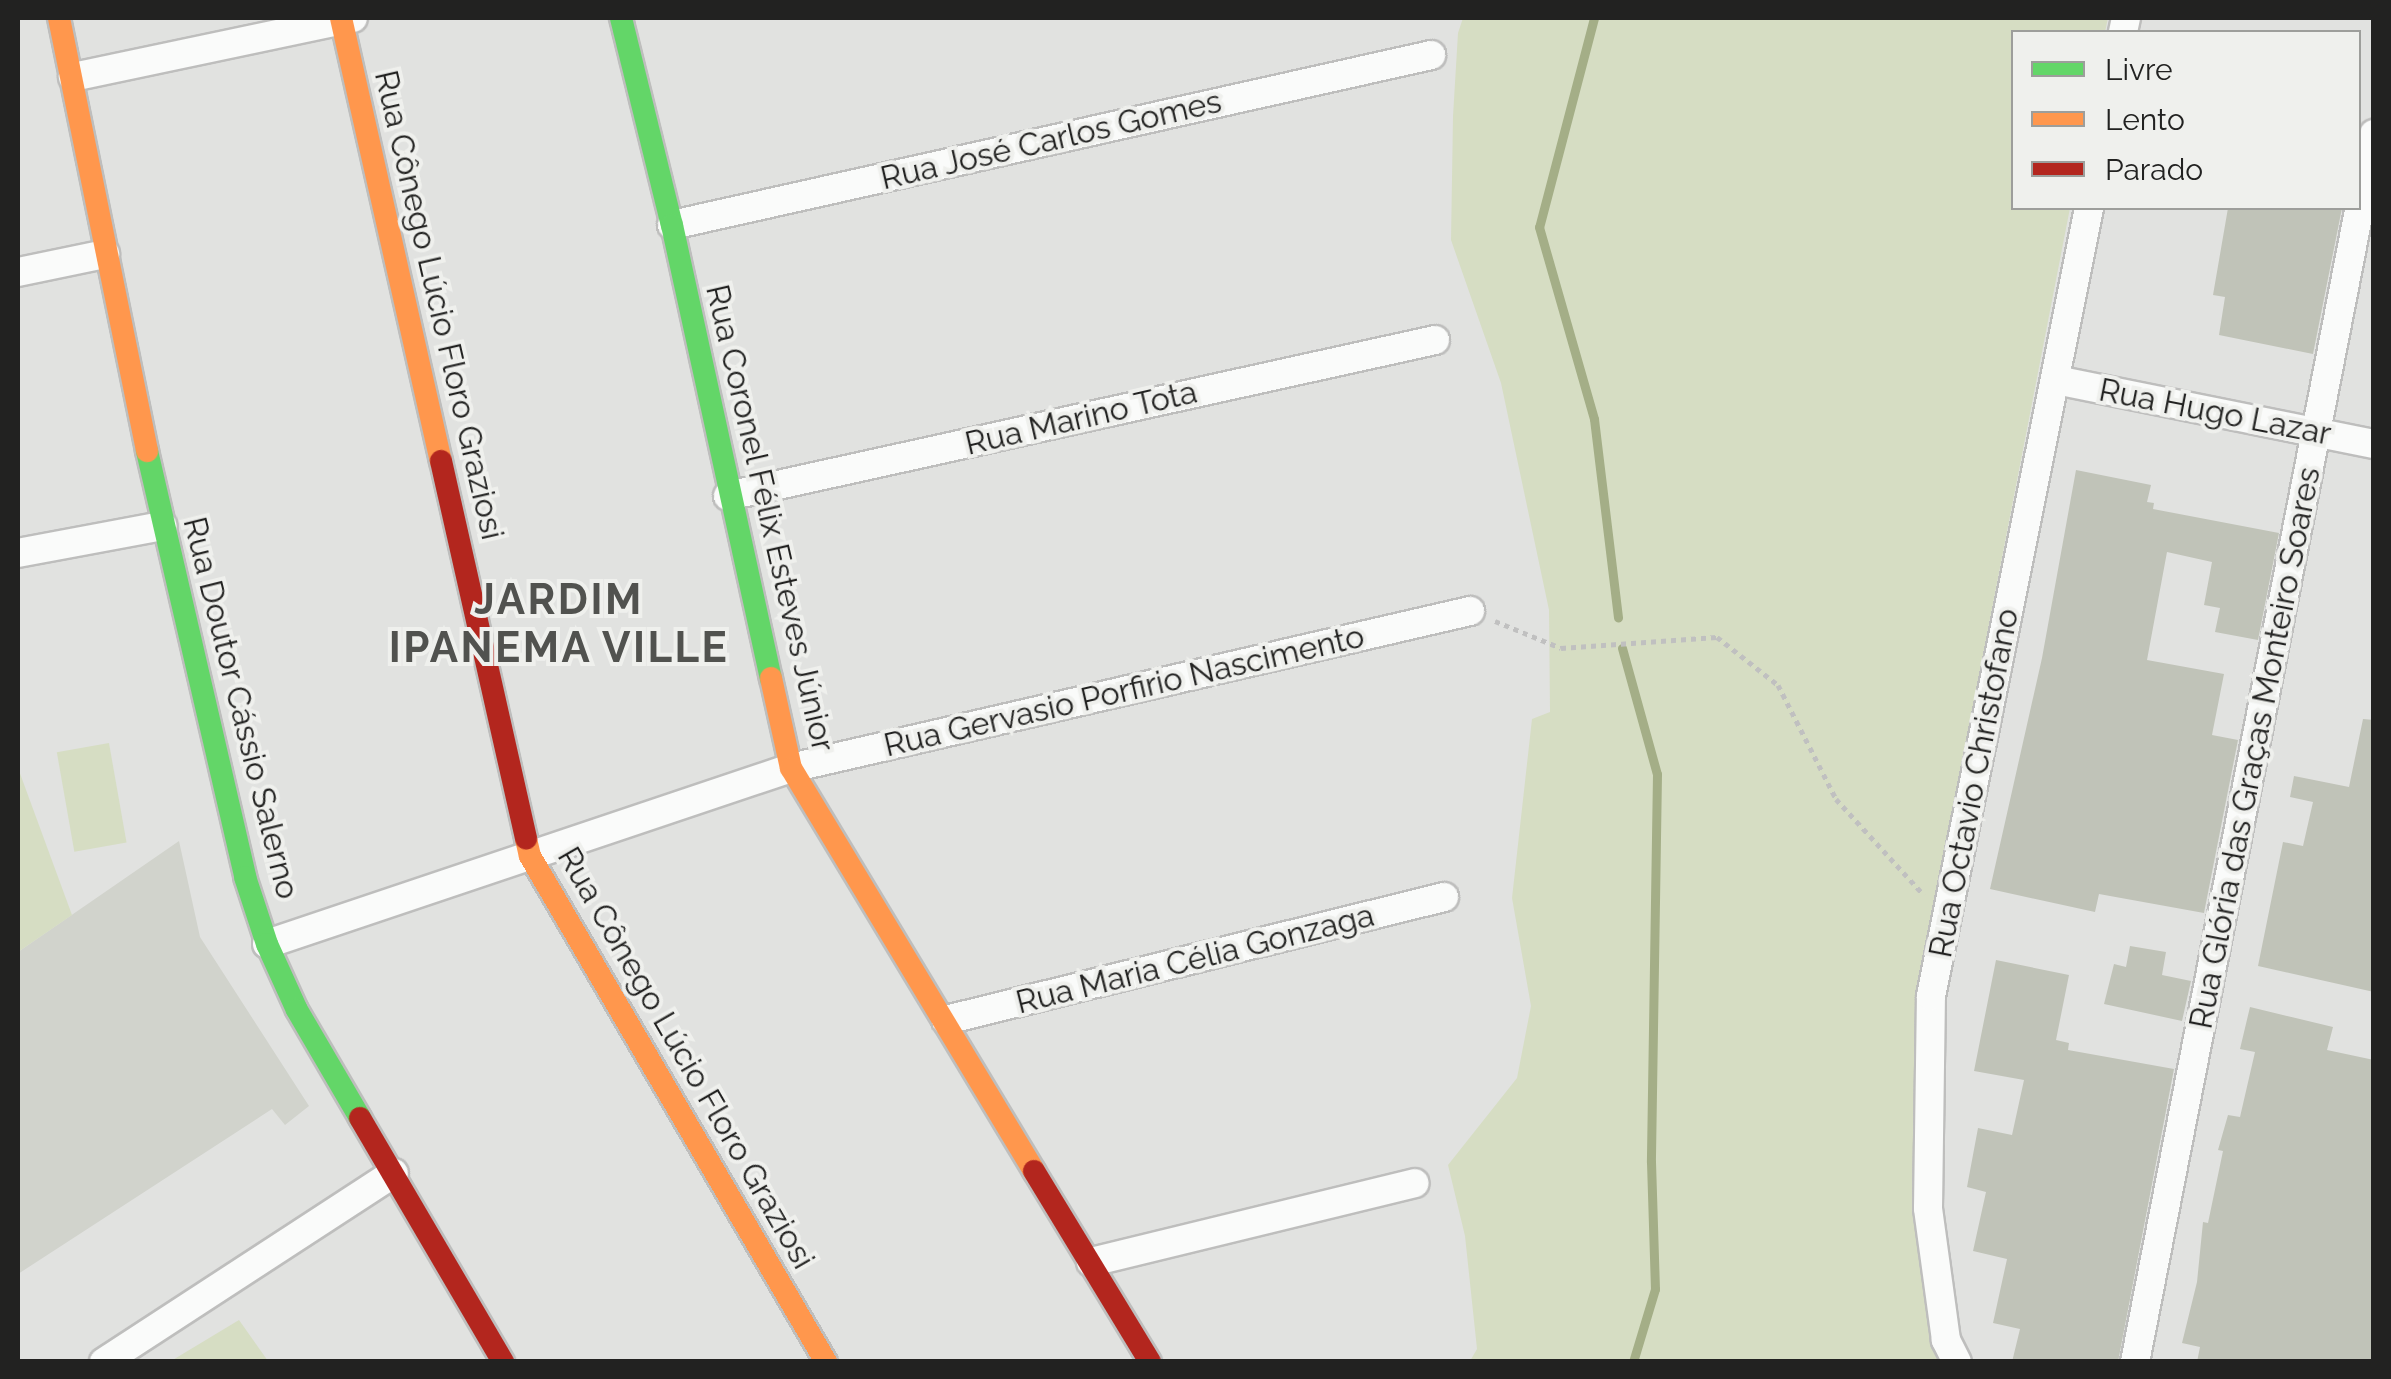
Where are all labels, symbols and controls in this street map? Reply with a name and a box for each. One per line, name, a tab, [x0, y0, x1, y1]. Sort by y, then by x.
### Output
legend	[2011, 30, 2361, 210]
text: Livre	[2105, 52, 2173, 87]
street label: Rua Cônego Lúcio Floro Graziosi	[366, 67, 512, 543]
street label: Rua José Carlos Gomes	[876, 82, 1226, 198]
text: Lento	[2105, 102, 2185, 137]
text: Parado	[2105, 152, 2203, 187]
street label: Rua Coronel Félix Esteves Júnior	[697, 280, 843, 756]
street label: Rua Hugo Lazar	[2096, 371, 2334, 453]
street label: Rua Marino Tota	[961, 373, 1201, 463]
street label: Rua Glória das Graças Monteiro Soares	[2182, 464, 2328, 1032]
street label: Rua Doutor Cássio Salerno	[175, 513, 307, 903]
district label: JARDIM IPANEMA VILLE	[387, 575, 731, 674]
street label: Rua Octavio Christofano	[1921, 605, 2027, 961]
street label: Rua Gervasio Porfirio Nascimento	[880, 617, 1368, 765]
street label: Rua Cônego Lúcio Floro Graziosi	[549, 840, 823, 1276]
street label: Rua Maria Célia Gonzaga	[1012, 896, 1378, 1022]

